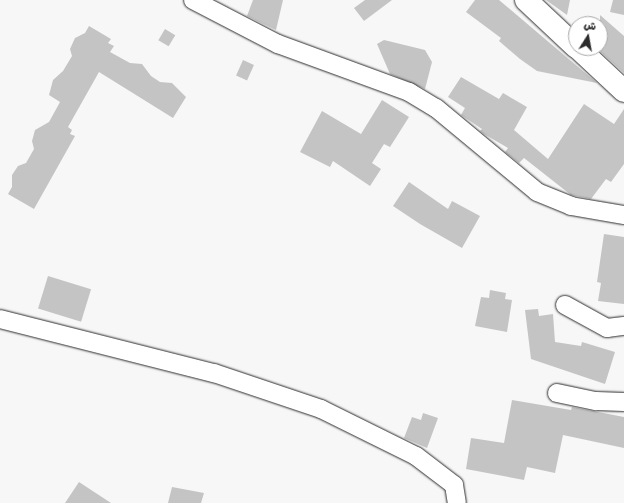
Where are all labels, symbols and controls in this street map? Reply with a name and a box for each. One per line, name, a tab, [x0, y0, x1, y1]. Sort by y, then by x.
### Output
north arrow	[568, 16, 608, 56]
text: ش	[583, 17, 597, 33]

